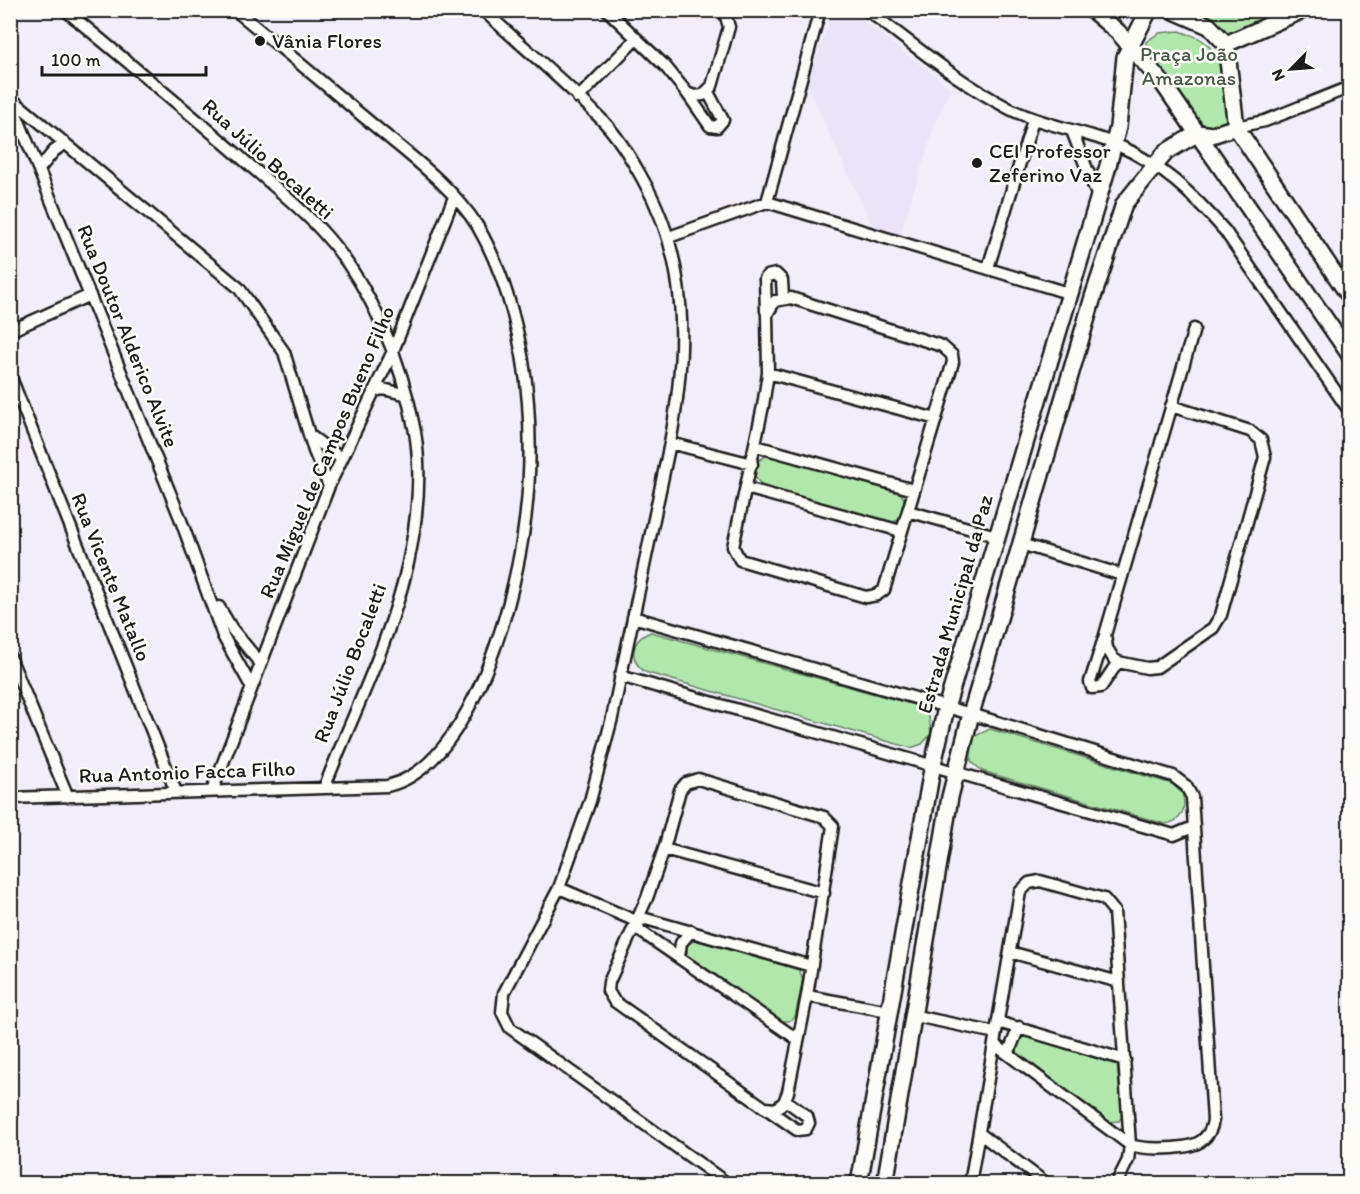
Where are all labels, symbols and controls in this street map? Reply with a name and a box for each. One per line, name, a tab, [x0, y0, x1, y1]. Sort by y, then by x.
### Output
place label: Vânia Flores	[272, 28, 382, 53]
marker: Vânia Flores	[253, 34, 267, 48]
scale bar	[42, 39, 206, 77]
north arrow	[1261, 39, 1321, 99]
park label: Praça João Amazonas	[1140, 41, 1238, 90]
text: 100 m	[51, 49, 101, 71]
text: N	[1267, 66, 1289, 84]
street label: Rua Júlio Bocaletti	[197, 93, 339, 224]
place label: CEI Professor Zeferino Vaz	[989, 138, 1111, 187]
marker: CEI Professor Zeferino Vaz	[970, 156, 984, 170]
street label: Rua Doutor Alderico Alvite	[72, 221, 185, 451]
street label: Rua Miguel de Campos Bueno Filho	[254, 302, 400, 602]
street label: Rua Vicente Matallo	[66, 489, 157, 665]
street label: Estrada Municipal da Paz	[911, 491, 998, 716]
street label: Rua Júlio Bocaletti	[308, 580, 391, 746]
street label: Rua Antonio Facca Filho	[78, 755, 296, 788]

